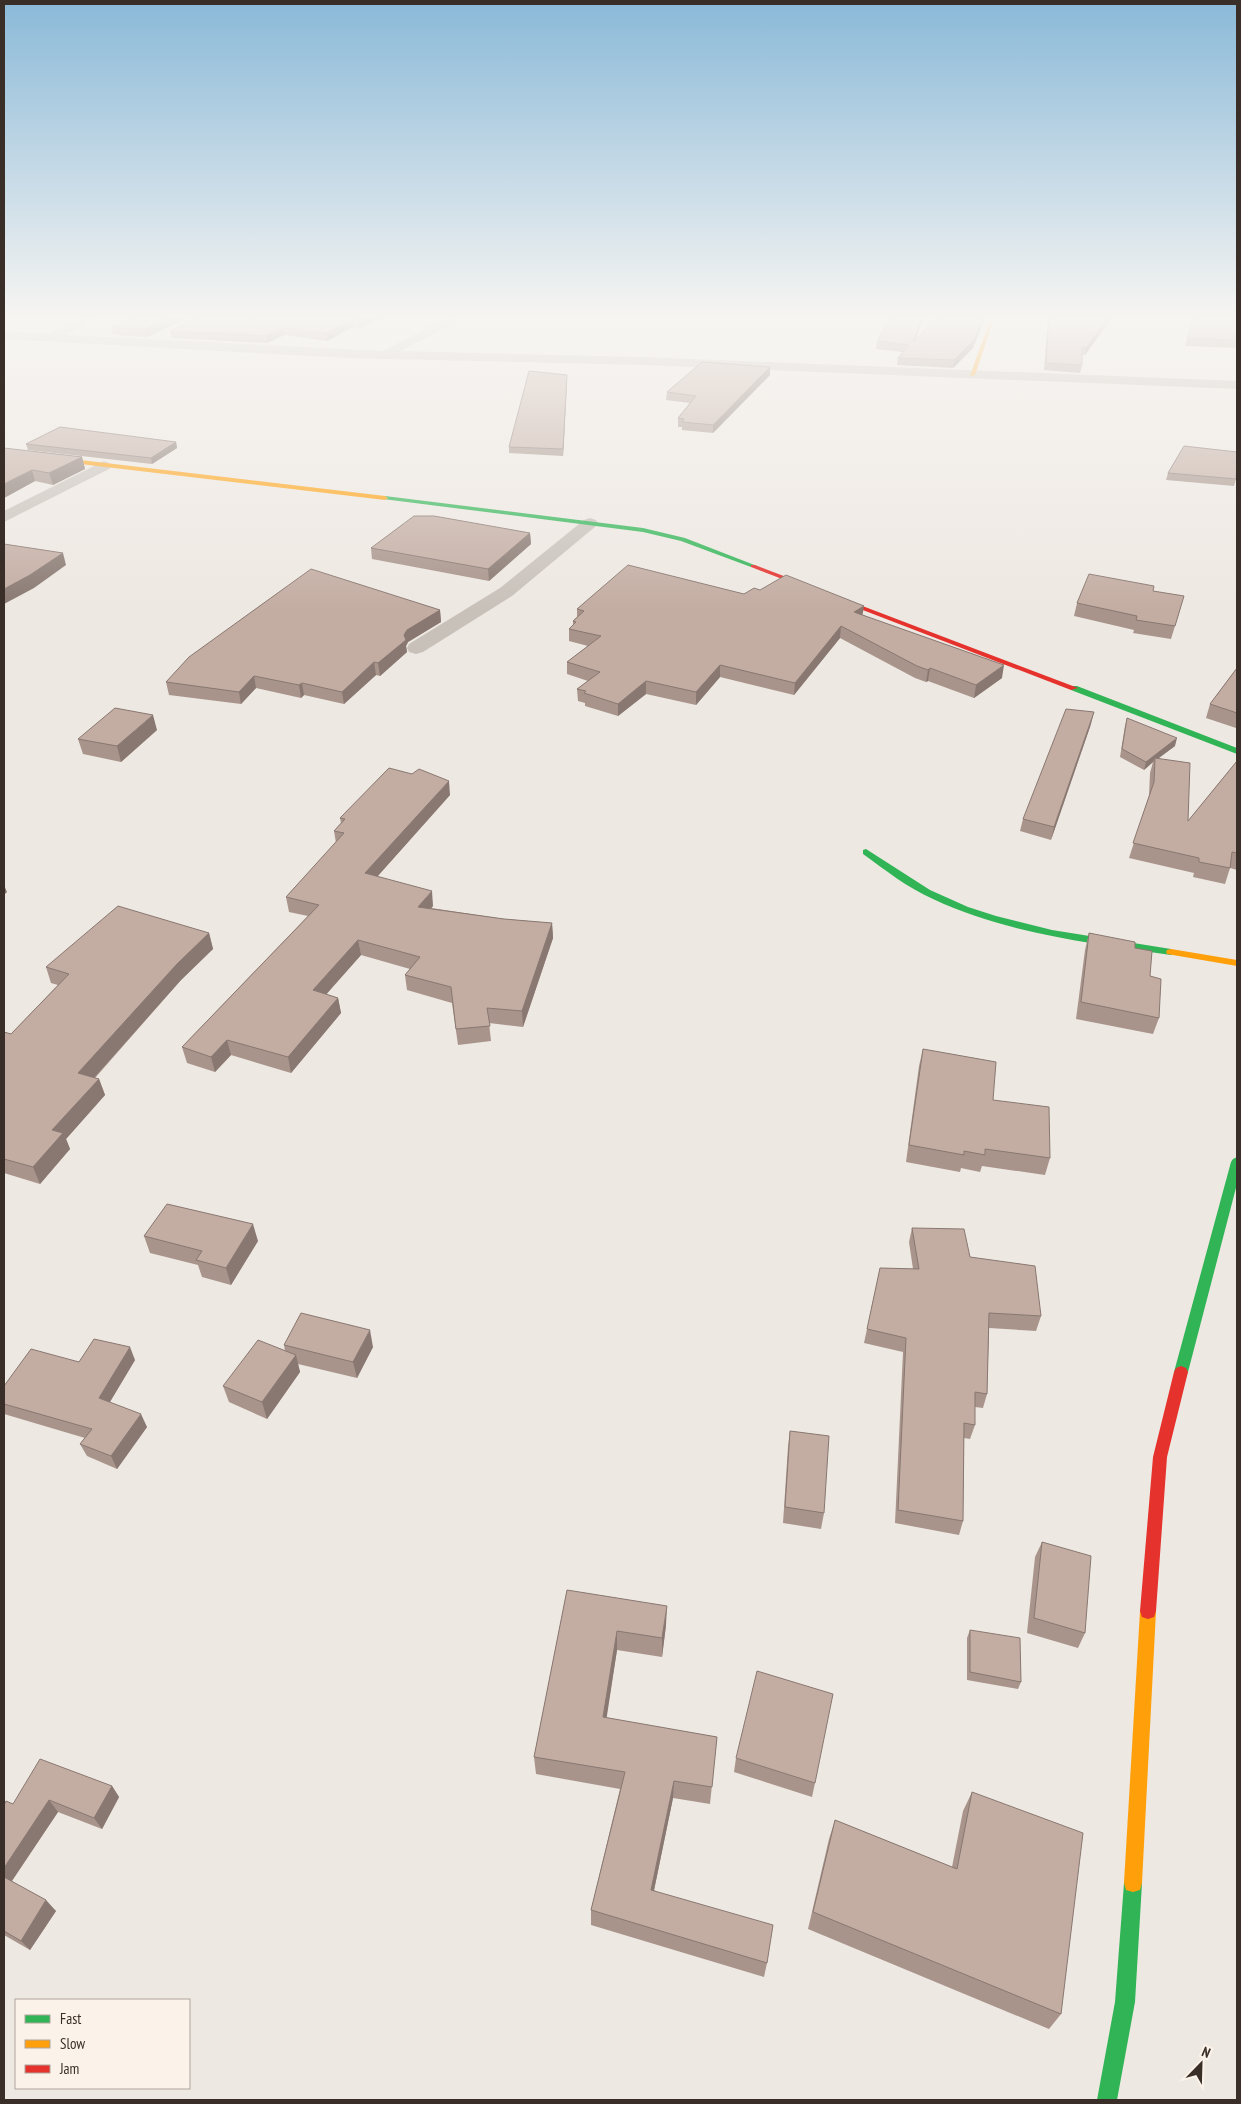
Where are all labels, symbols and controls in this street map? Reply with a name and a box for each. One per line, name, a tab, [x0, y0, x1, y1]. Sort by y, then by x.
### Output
legend	[15, 1999, 190, 2089]
text: Fast	[60, 2009, 81, 2028]
text: Slow	[60, 2034, 85, 2053]
north arrow	[1176, 2039, 1226, 2089]
text: N	[1199, 2042, 1213, 2062]
text: Jam	[59, 2059, 79, 2078]

